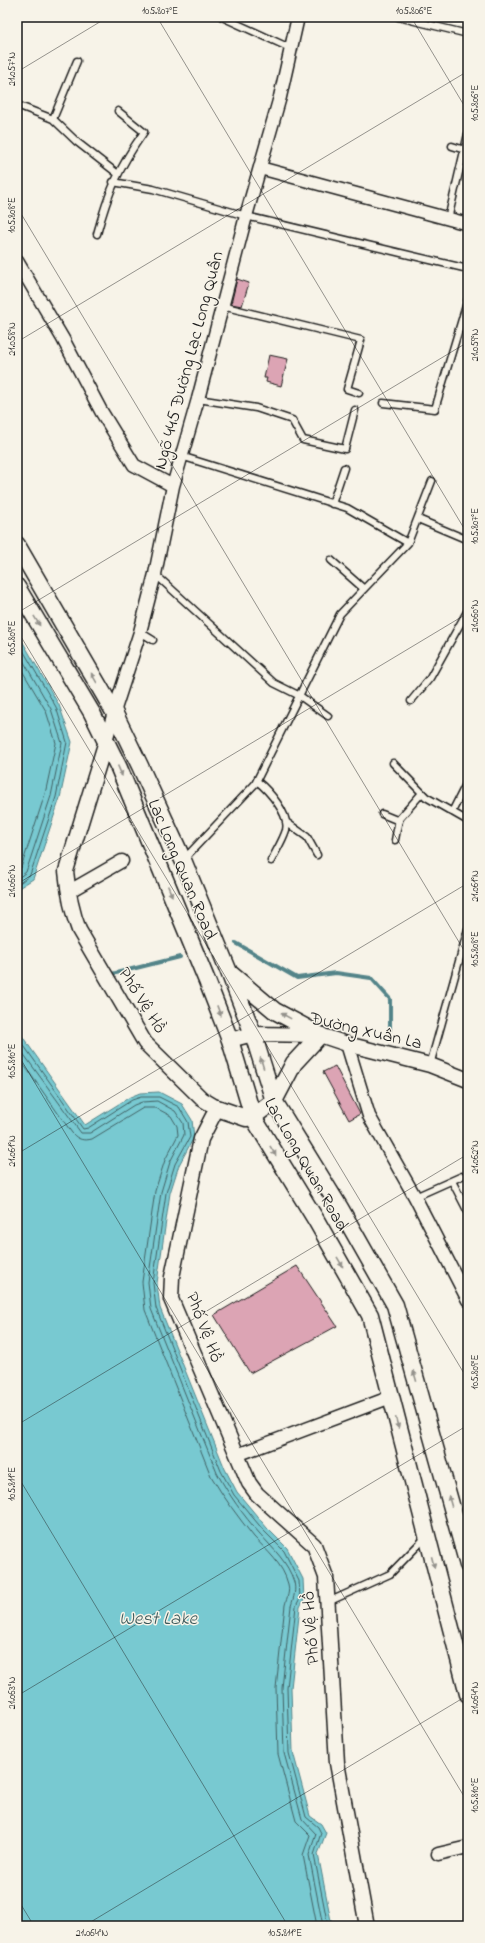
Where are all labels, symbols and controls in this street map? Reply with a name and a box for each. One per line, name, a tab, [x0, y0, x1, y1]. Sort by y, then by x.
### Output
text: 105.807°E	[142, 4, 178, 19]
text: 105.806°E	[396, 4, 432, 19]
text: 21.057°N	[5, 52, 20, 86]
text: 105.806°E	[468, 85, 483, 121]
text: 105.808°E	[5, 197, 20, 233]
street label: Ngõ 445 Đường Lạc Long Quân	[148, 248, 233, 473]
text: 21.058°N	[5, 322, 20, 356]
text: 21.059°N	[468, 328, 483, 361]
text: 105.807°E	[468, 508, 483, 544]
text: 21.060°N	[468, 599, 483, 632]
one-way arrow	[33, 615, 40, 626]
text: 105.809°E	[5, 620, 20, 656]
one-way arrow	[91, 672, 98, 684]
one-way arrow	[117, 765, 123, 776]
street label: Lac Long Quan Road	[139, 795, 223, 944]
text: 21.060°N	[5, 864, 20, 897]
text: 21.061°N	[468, 870, 483, 902]
one-way arrow	[167, 885, 173, 896]
text: 105.808°E	[468, 931, 483, 967]
street label: Phố Vệ Hồ	[111, 963, 172, 1039]
one-way arrow	[216, 1006, 222, 1018]
street label: Đường Xuân La	[306, 1006, 424, 1058]
one-way arrow	[280, 1013, 292, 1020]
text: 105.810°E	[5, 1043, 20, 1079]
one-way arrow	[259, 1057, 265, 1069]
street label: Lac Long Quan Road	[256, 1093, 354, 1237]
text: 21.061°N	[5, 1135, 20, 1167]
text: 21.062°N	[468, 1140, 483, 1174]
one-way arrow	[270, 1145, 277, 1157]
one-way arrow	[337, 1256, 344, 1268]
street label: Phố Vệ Hồ	[178, 1289, 229, 1367]
text: 105.809°E	[468, 1354, 483, 1390]
one-way arrow	[412, 1369, 418, 1381]
one-way arrow	[395, 1416, 401, 1429]
text: 105.811°E	[5, 1467, 20, 1501]
one-way arrow	[447, 1494, 453, 1506]
one-way arrow	[431, 1556, 437, 1568]
street label: Phố Vệ Hồ	[296, 1590, 328, 1666]
water label: West Lake	[119, 1606, 199, 1633]
text: 21.063°N	[5, 1677, 20, 1709]
text: 21.064°N	[468, 1682, 483, 1714]
text: 105.810°E	[468, 1777, 483, 1813]
text: 21.064°N	[76, 1926, 108, 1941]
text: 105.811°E	[268, 1926, 302, 1941]

